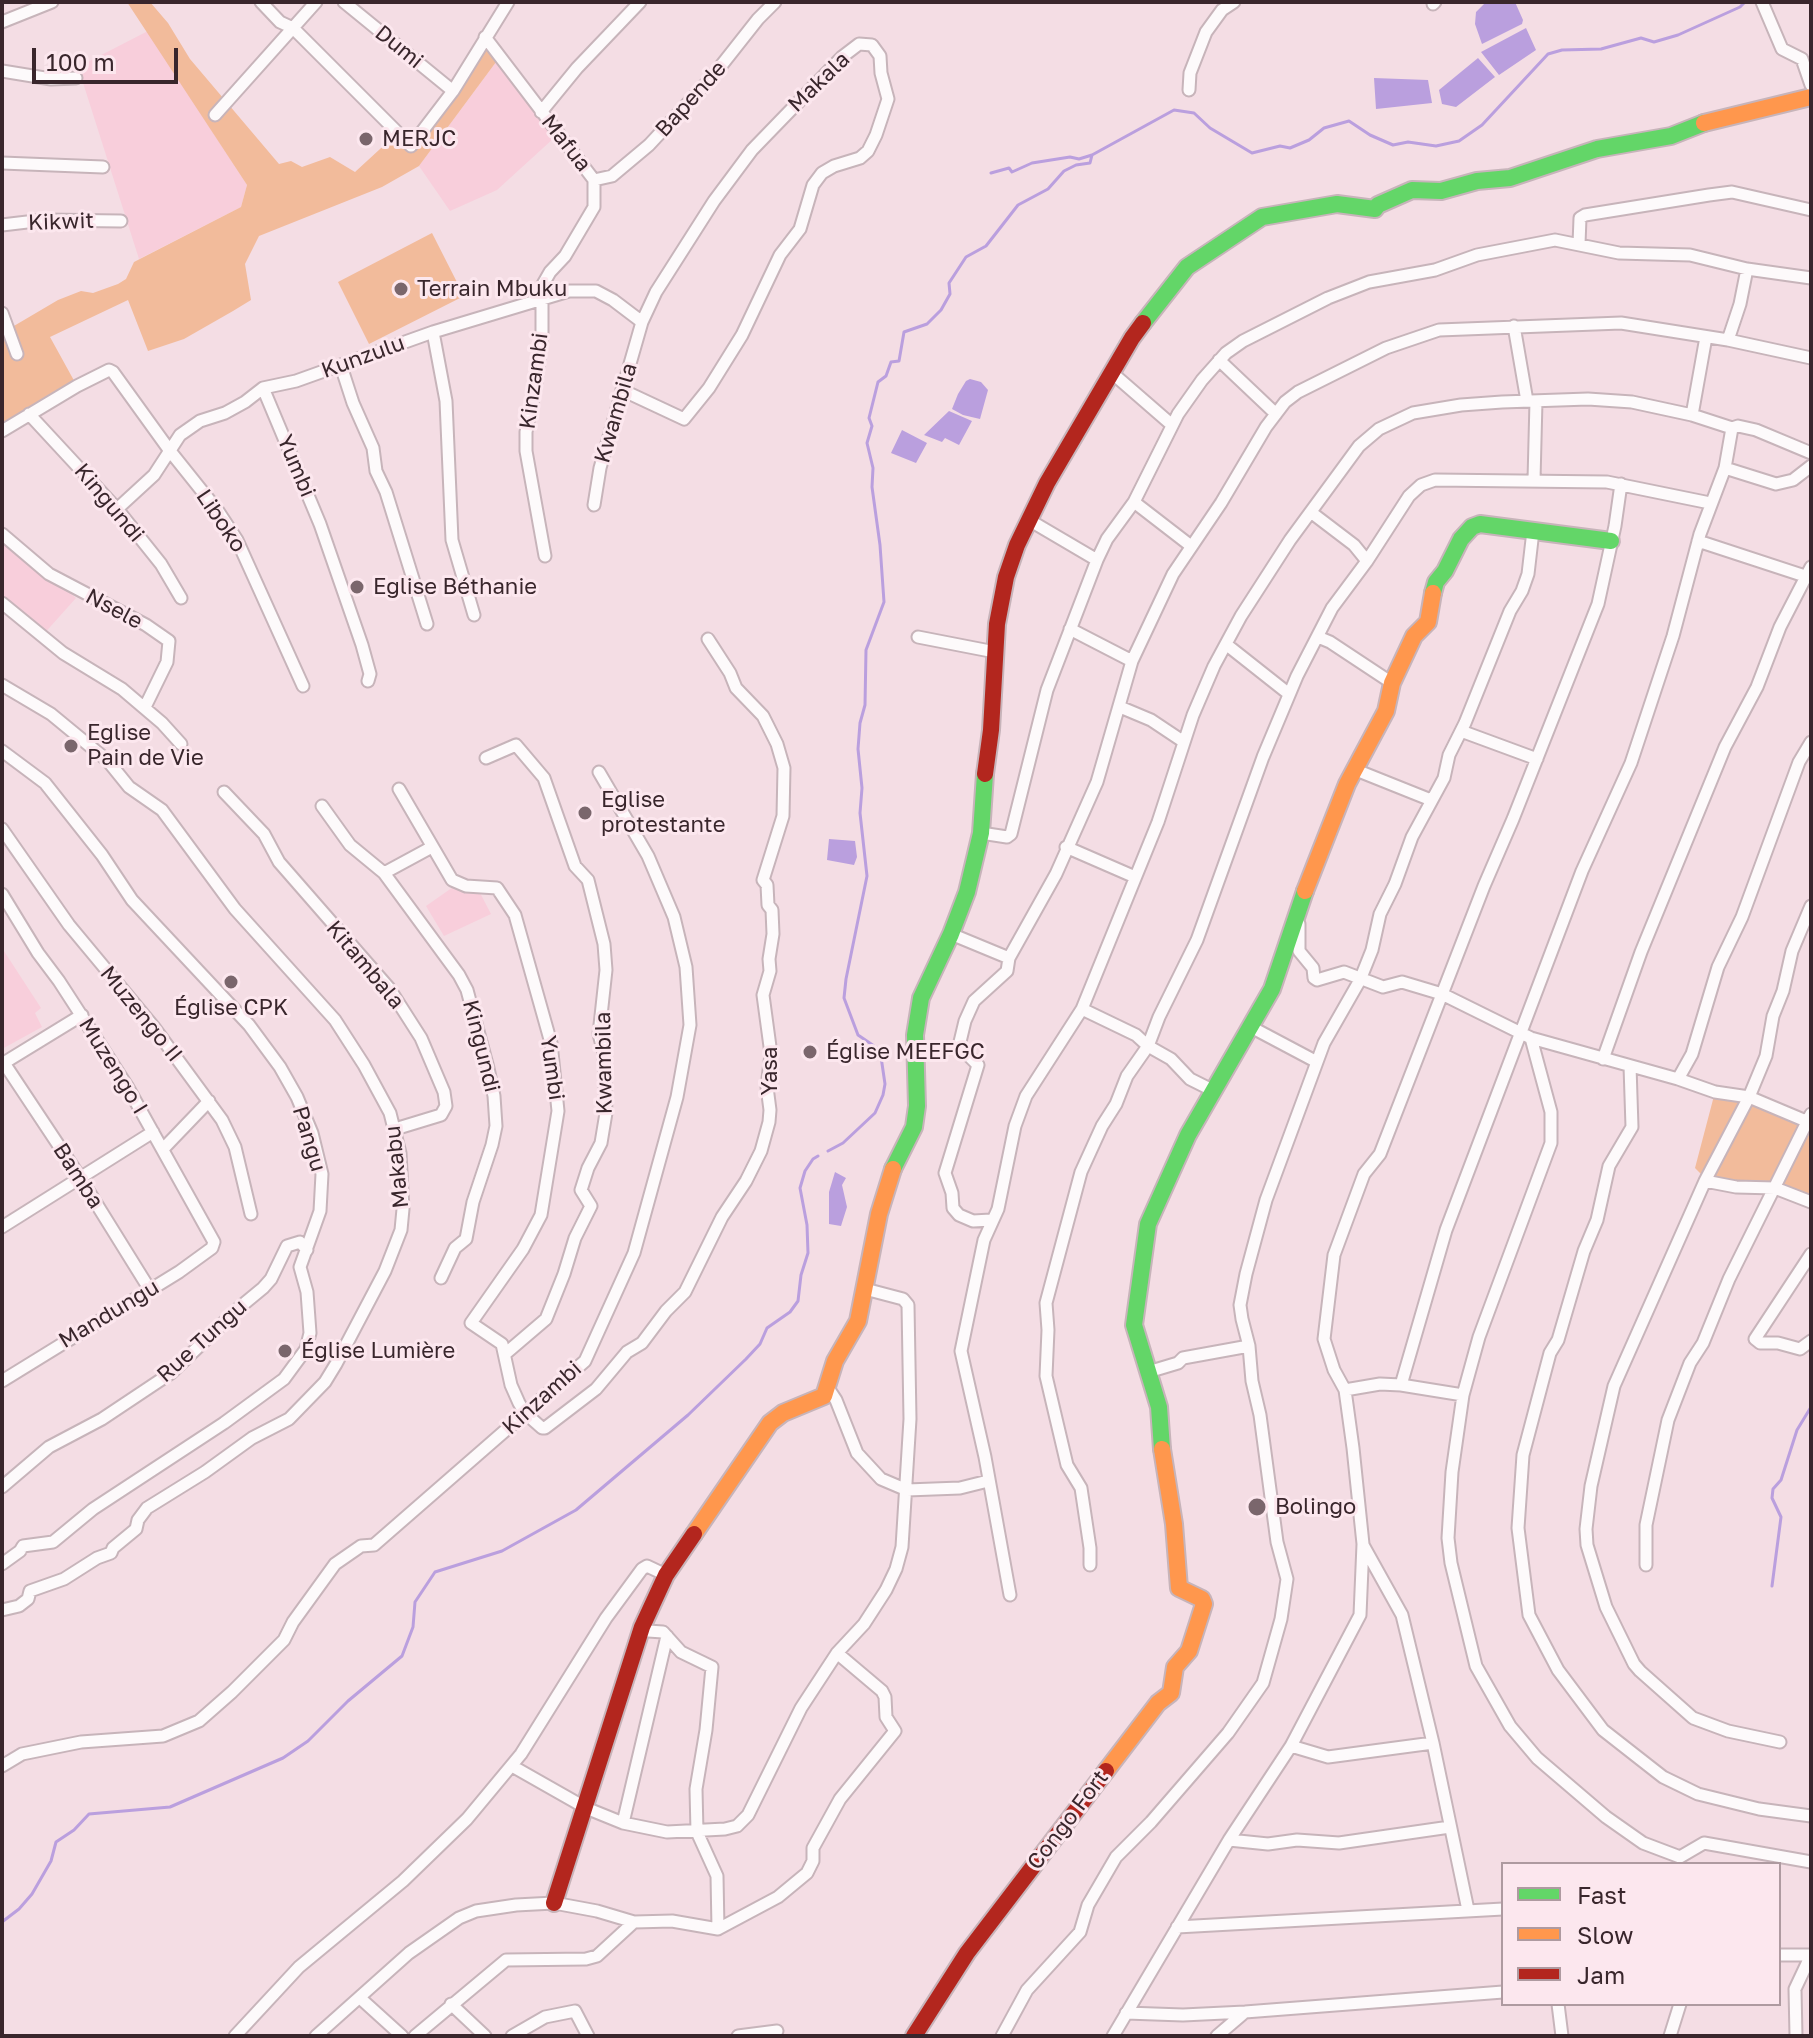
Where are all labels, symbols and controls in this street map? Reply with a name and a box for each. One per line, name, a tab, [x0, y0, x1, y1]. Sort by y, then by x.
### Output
street label: Dumi	[370, 20, 428, 74]
scale bar	[36, 32, 182, 82]
street label: Makala	[783, 46, 855, 118]
text: 100 m	[46, 47, 115, 76]
street label: Bapende	[650, 56, 732, 142]
street label: Mafua	[536, 109, 596, 177]
place label: MERJC	[382, 126, 456, 152]
marker: MERJC	[357, 130, 375, 148]
street label: Kikwit	[27, 208, 95, 236]
place label: Terrain Mbuku	[417, 276, 567, 302]
marker: Terrain Mbuku	[392, 280, 410, 298]
street label: Kunzulu	[318, 330, 408, 384]
street label: Kinzambi	[514, 331, 554, 431]
street label: Kwambila	[589, 360, 643, 466]
street label: Yumbi	[271, 431, 321, 501]
street label: Kingundi	[69, 458, 149, 548]
street label: Liboko	[190, 484, 252, 558]
place label: Eglise Béthanie	[373, 574, 537, 600]
marker: Eglise Béthanie	[348, 578, 366, 596]
street label: Nsele	[81, 583, 147, 635]
place label: Eglise Pain de Vie	[87, 720, 204, 772]
marker: Eglise Pain de Vie	[62, 737, 80, 755]
place label: Eglise protestante	[601, 787, 725, 838]
marker: Eglise protestante	[576, 804, 594, 822]
street label: Kitambala	[320, 915, 410, 1015]
street label: Muzengo II	[94, 961, 188, 1067]
marker: Église CPK	[222, 973, 240, 991]
place label: Église CPK	[174, 995, 288, 1021]
street label: Kingundi	[457, 997, 505, 1095]
street label: Kwambila	[590, 1011, 618, 1115]
street label: Muzengo I	[73, 1013, 153, 1119]
street label: Yumbi	[534, 1034, 570, 1102]
place label: Église MEEFGC	[826, 1039, 985, 1065]
marker: Église MEEFGC	[801, 1043, 819, 1061]
street label: Yasa	[757, 1047, 783, 1095]
street label: Pangu	[287, 1103, 331, 1175]
street label: Makabu	[380, 1124, 414, 1210]
street label: Bamba	[47, 1138, 109, 1214]
street label: Mandungu	[54, 1274, 164, 1354]
street label: Rue Tungu	[152, 1294, 252, 1388]
place label: Église Lumière	[301, 1338, 455, 1364]
marker: Église Lumière	[276, 1342, 294, 1360]
street label: Kinzambi	[497, 1356, 587, 1440]
place label: Bolingo	[1275, 1494, 1356, 1520]
marker: Bolingo	[1246, 1496, 1268, 1518]
street label: Congo Fort	[1022, 1765, 1114, 1875]
legend	[1501, 1862, 1781, 2006]
text: Fast	[1577, 1880, 1627, 1909]
text: Slow	[1577, 1920, 1633, 1949]
text: Jam	[1577, 1960, 1625, 1989]

